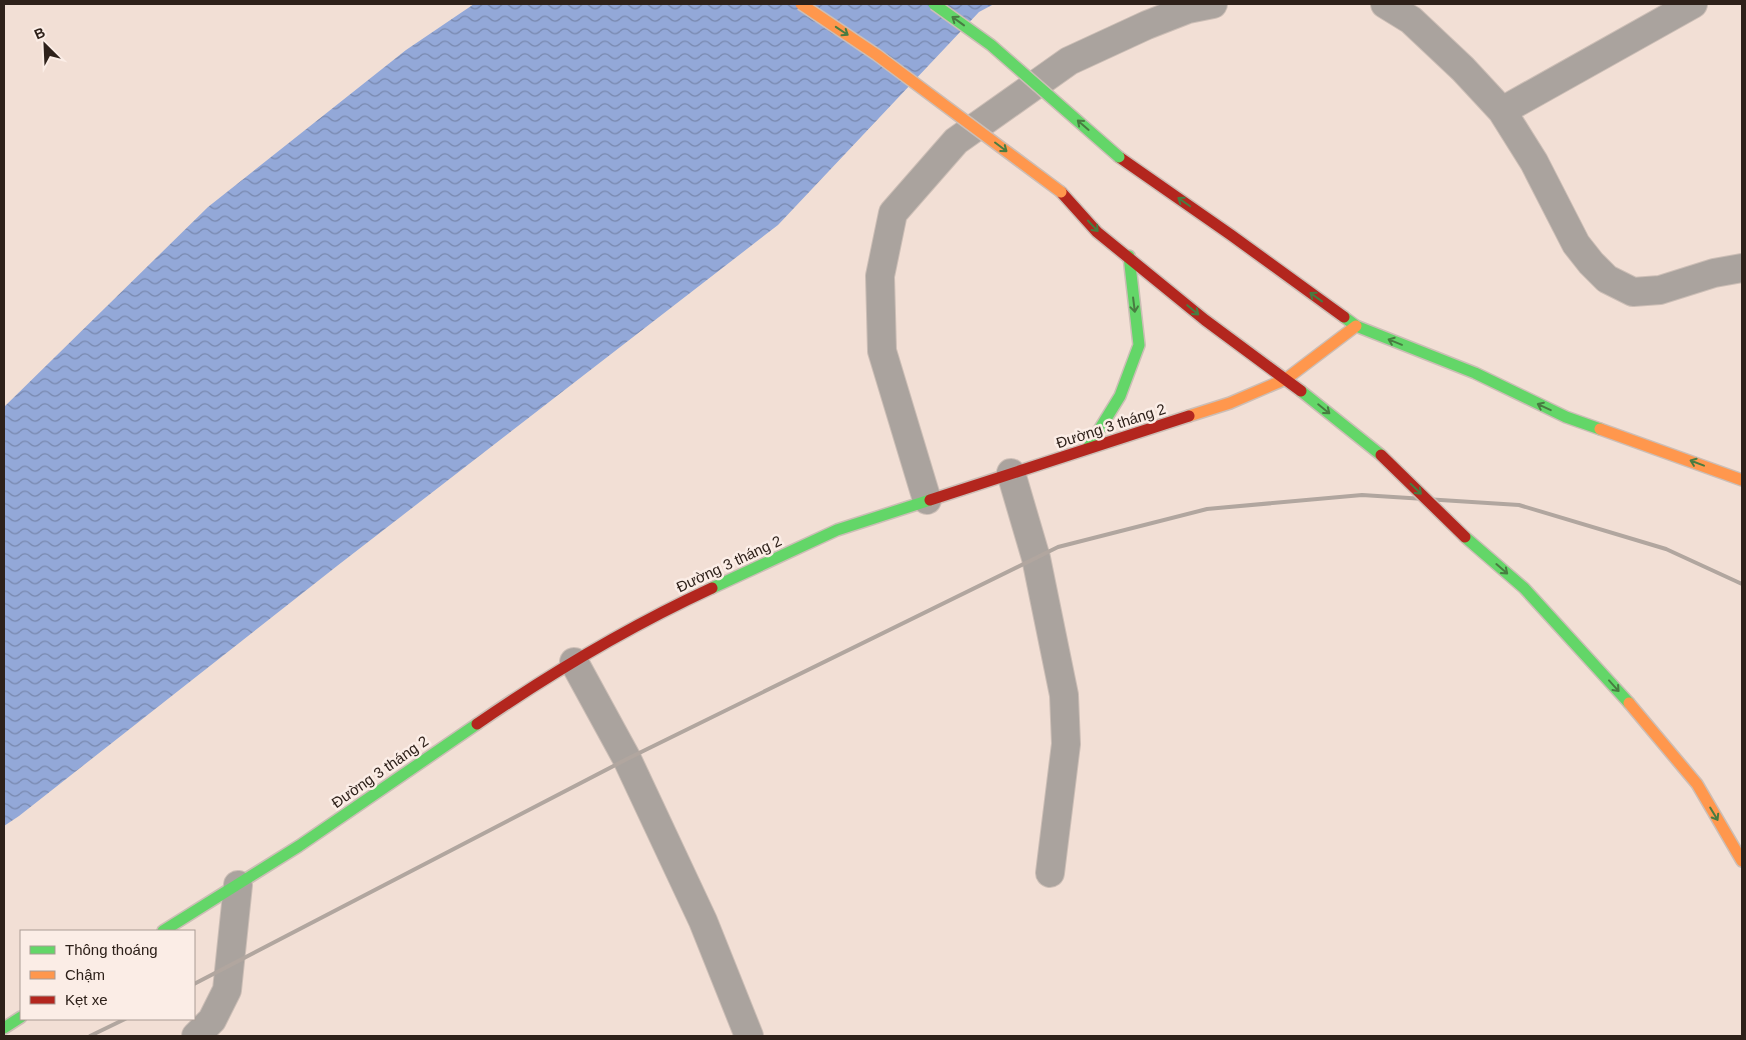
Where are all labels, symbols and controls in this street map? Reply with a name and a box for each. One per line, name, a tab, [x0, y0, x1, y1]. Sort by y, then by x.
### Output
one-way arrow	[951, 16, 965, 26]
north arrow	[20, 20, 70, 70]
text: B	[32, 24, 48, 42]
one-way arrow	[834, 26, 848, 36]
one-way arrow	[1076, 119, 1089, 131]
one-way arrow	[994, 142, 1007, 153]
one-way arrow	[1178, 197, 1192, 207]
one-way arrow	[1087, 220, 1099, 233]
one-way arrow	[1309, 292, 1323, 302]
one-way arrow	[1129, 296, 1139, 312]
one-way arrow	[1186, 305, 1199, 316]
one-way arrow	[1388, 336, 1403, 345]
street label: Đường 3 tháng 2	[1054, 400, 1168, 451]
one-way arrow	[1537, 402, 1552, 411]
one-way arrow	[1317, 404, 1330, 415]
one-way arrow	[1689, 458, 1705, 467]
one-way arrow	[1410, 483, 1422, 495]
street label: Đường 3 tháng 2	[673, 532, 784, 595]
one-way arrow	[1495, 563, 1508, 574]
one-way arrow	[1608, 680, 1620, 693]
street label: Đường 3 tháng 2	[328, 732, 431, 811]
one-way arrow	[1710, 806, 1720, 820]
legend	[20, 930, 195, 1020]
text: Thông thoáng	[65, 941, 158, 958]
text: Chậm	[65, 966, 105, 983]
text: Kẹt xe	[65, 991, 108, 1008]

